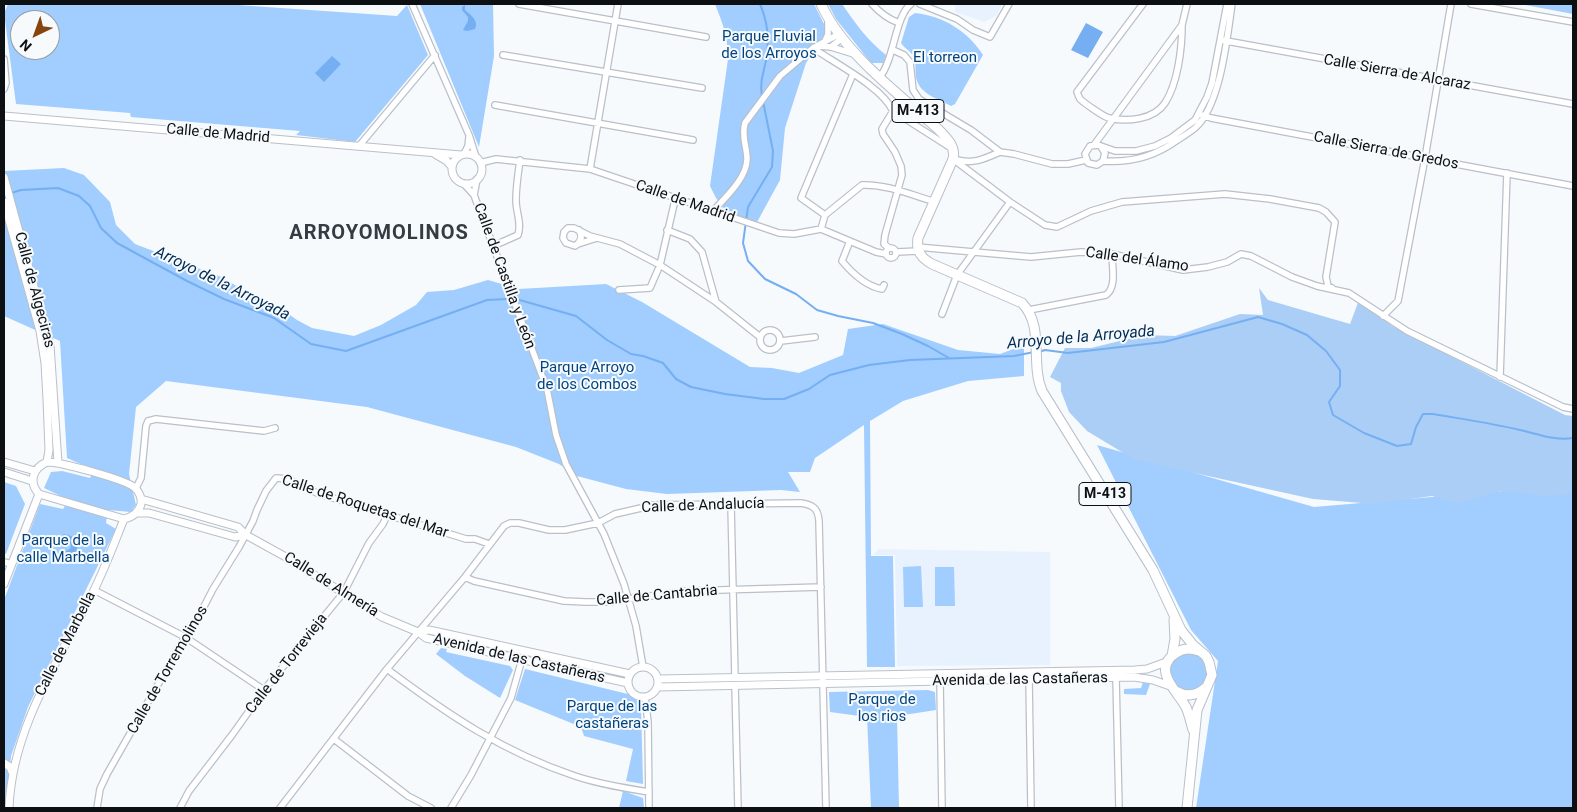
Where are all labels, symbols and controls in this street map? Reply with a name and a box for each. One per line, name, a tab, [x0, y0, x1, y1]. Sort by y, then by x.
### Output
north arrow	[10, 10, 60, 60]
park label: Parque Fluvial de los Arroyos	[721, 28, 817, 63]
text: N	[17, 36, 35, 55]
park label: El torreon	[913, 49, 977, 67]
street label: Calle Sierra de Alcaraz	[1322, 51, 1472, 95]
road number: M-413	[892, 100, 944, 122]
street label: Calle de Madrid	[165, 121, 271, 147]
street label: Calle Sierra de Gredos	[1312, 128, 1460, 174]
street label: Calle de Madrid	[633, 177, 737, 227]
street label: Calle de Castilla y León	[469, 201, 539, 351]
district label: ARROYOMOLINOS	[288, 222, 470, 246]
street label: Calle de Algeciras	[10, 230, 58, 350]
water label: Arroyo de la Arroyada	[151, 243, 293, 325]
street label: Calle del Álamo	[1084, 244, 1190, 276]
water label: Arroyo de la Arroyada	[1006, 322, 1156, 354]
park label: Parque Arroyo de los Combos	[537, 359, 637, 394]
street label: Calle de Roquetas del Mar	[279, 472, 451, 542]
road number: M-413	[1079, 482, 1131, 506]
street label: Calle de Andalucía	[641, 495, 765, 517]
park label: Parque de la calle Marbella	[16, 532, 110, 567]
street label: Calle de Almería	[280, 549, 382, 621]
street label: Calle de Cantabria	[596, 582, 718, 610]
street label: Calle de Marbella	[32, 589, 100, 699]
street label: Calle de Torremolinos	[124, 603, 212, 737]
street label: Calle de Torrevieja	[242, 610, 332, 718]
street label: Avenida de las Castañeras	[431, 630, 607, 688]
street label: Avenida de las Castañeras	[932, 669, 1108, 691]
park label: Parque de los rios	[848, 691, 916, 726]
park label: Parque de las castañeras	[567, 698, 657, 733]

